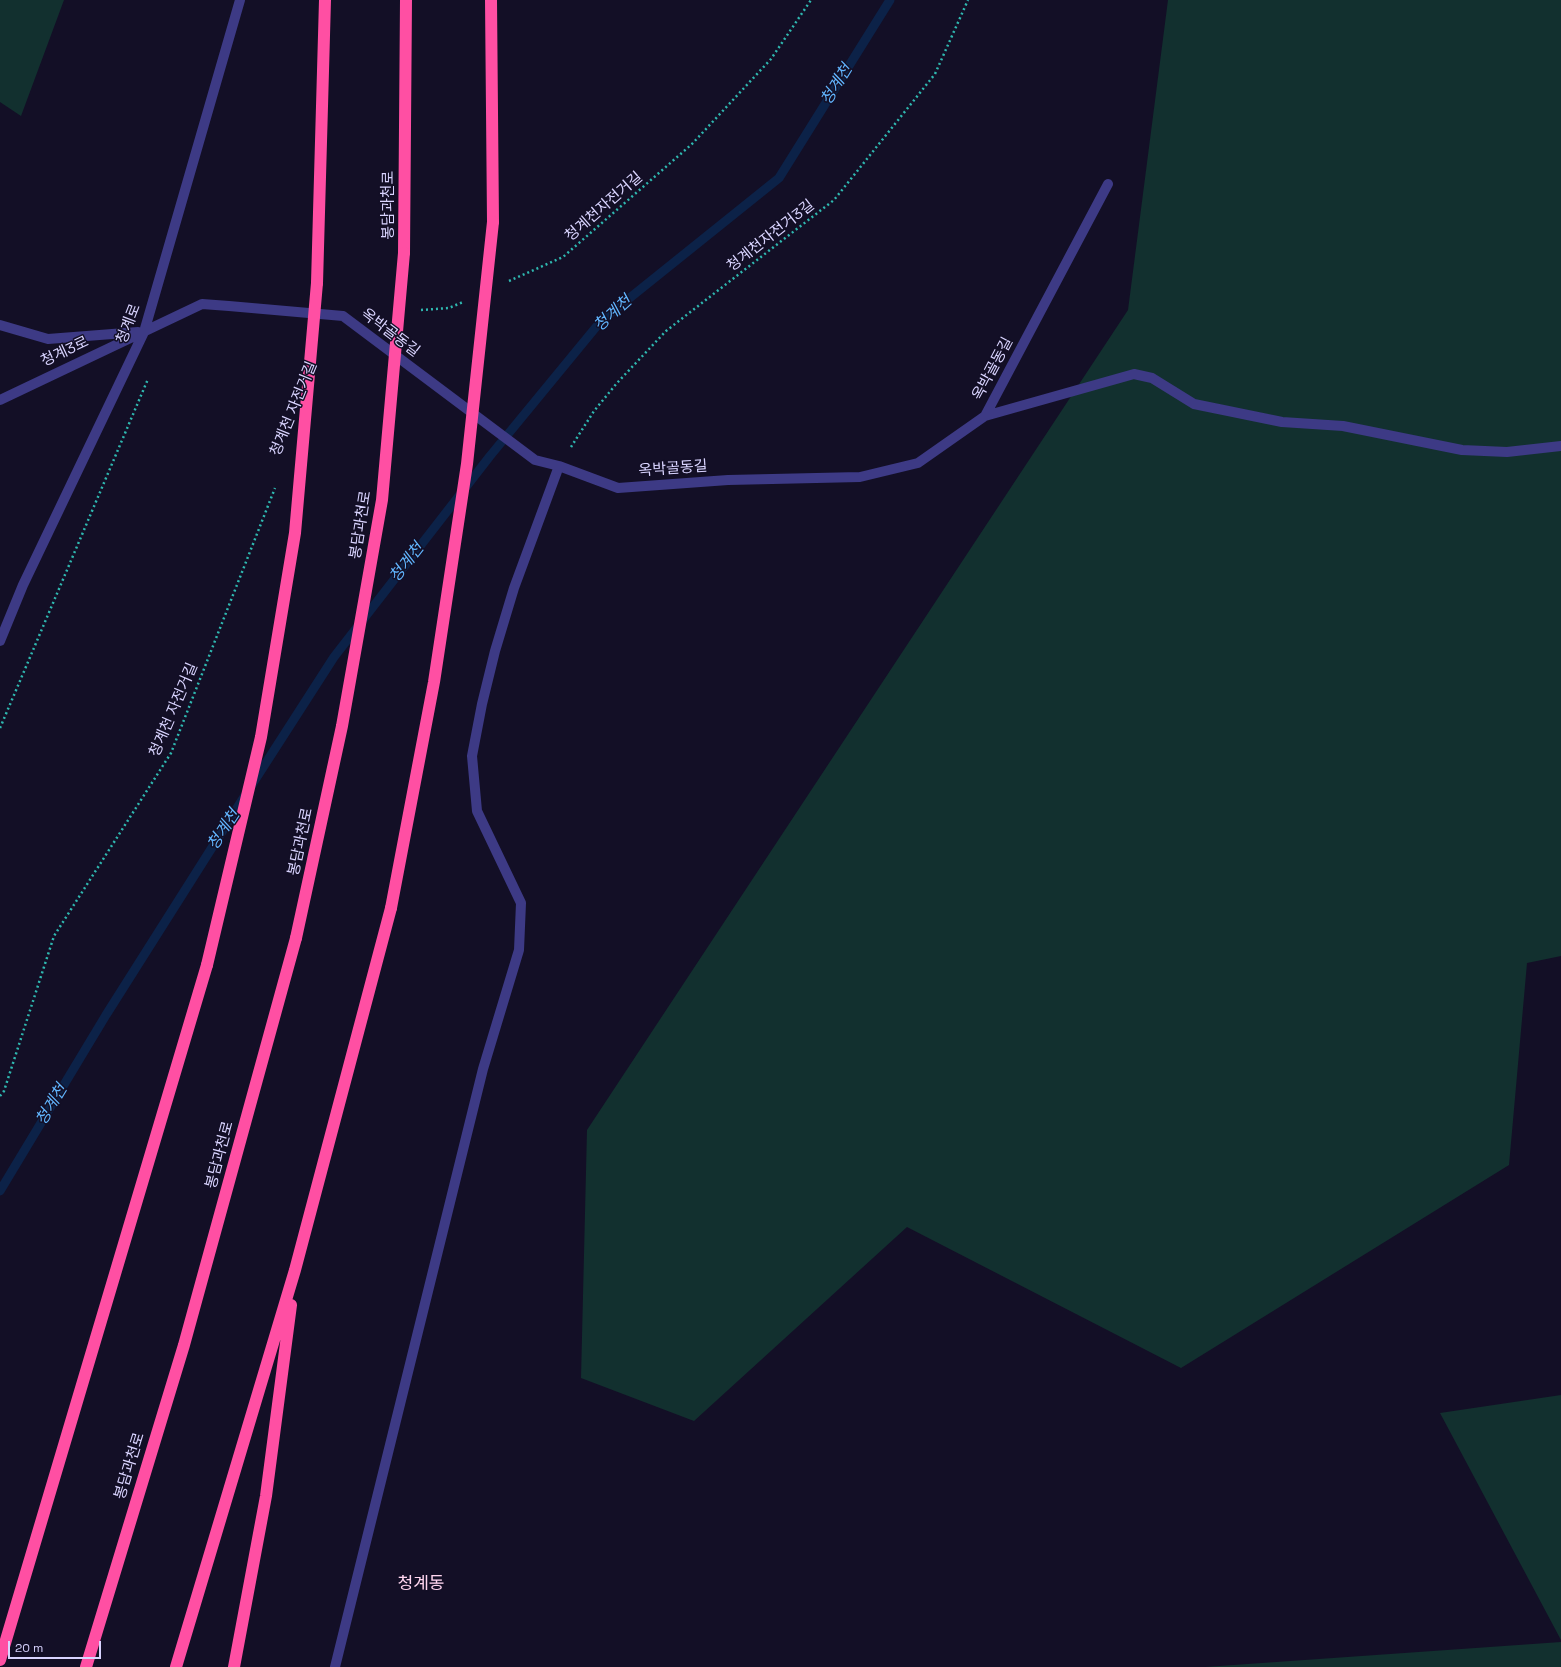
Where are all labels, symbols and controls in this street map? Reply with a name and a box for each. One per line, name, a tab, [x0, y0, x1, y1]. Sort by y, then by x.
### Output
water label: 청계천	[817, 61, 857, 109]
street label: 청계천자전거길	[562, 169, 646, 245]
street label: 봉담과천로	[380, 171, 398, 239]
street label: 청계천자전거3길	[724, 196, 818, 276]
water label: 청계천	[590, 292, 636, 336]
street label: 청계로	[113, 301, 145, 347]
street label: 옥박골동길	[357, 305, 423, 361]
street label: 청계3로	[38, 333, 92, 371]
street label: 옥박골동길	[969, 334, 1017, 404]
street label: 청계천 자전거길	[267, 359, 321, 459]
street label: 옥박골동길	[638, 458, 708, 480]
street label: 봉담과천로	[347, 490, 375, 560]
water label: 청계천	[386, 540, 428, 586]
street label: 청계천 자전거길	[146, 660, 202, 760]
water label: 청계천	[204, 806, 244, 854]
street label: 봉담과천로	[285, 806, 317, 878]
water label: 청계천	[32, 1081, 72, 1129]
street label: 봉담과천로	[202, 1119, 238, 1191]
street label: 봉담과천로	[111, 1430, 149, 1502]
district label: 청계동	[398, 1574, 444, 1594]
scale bar	[10, 1633, 103, 1659]
text: 20 m	[15, 1640, 43, 1656]

